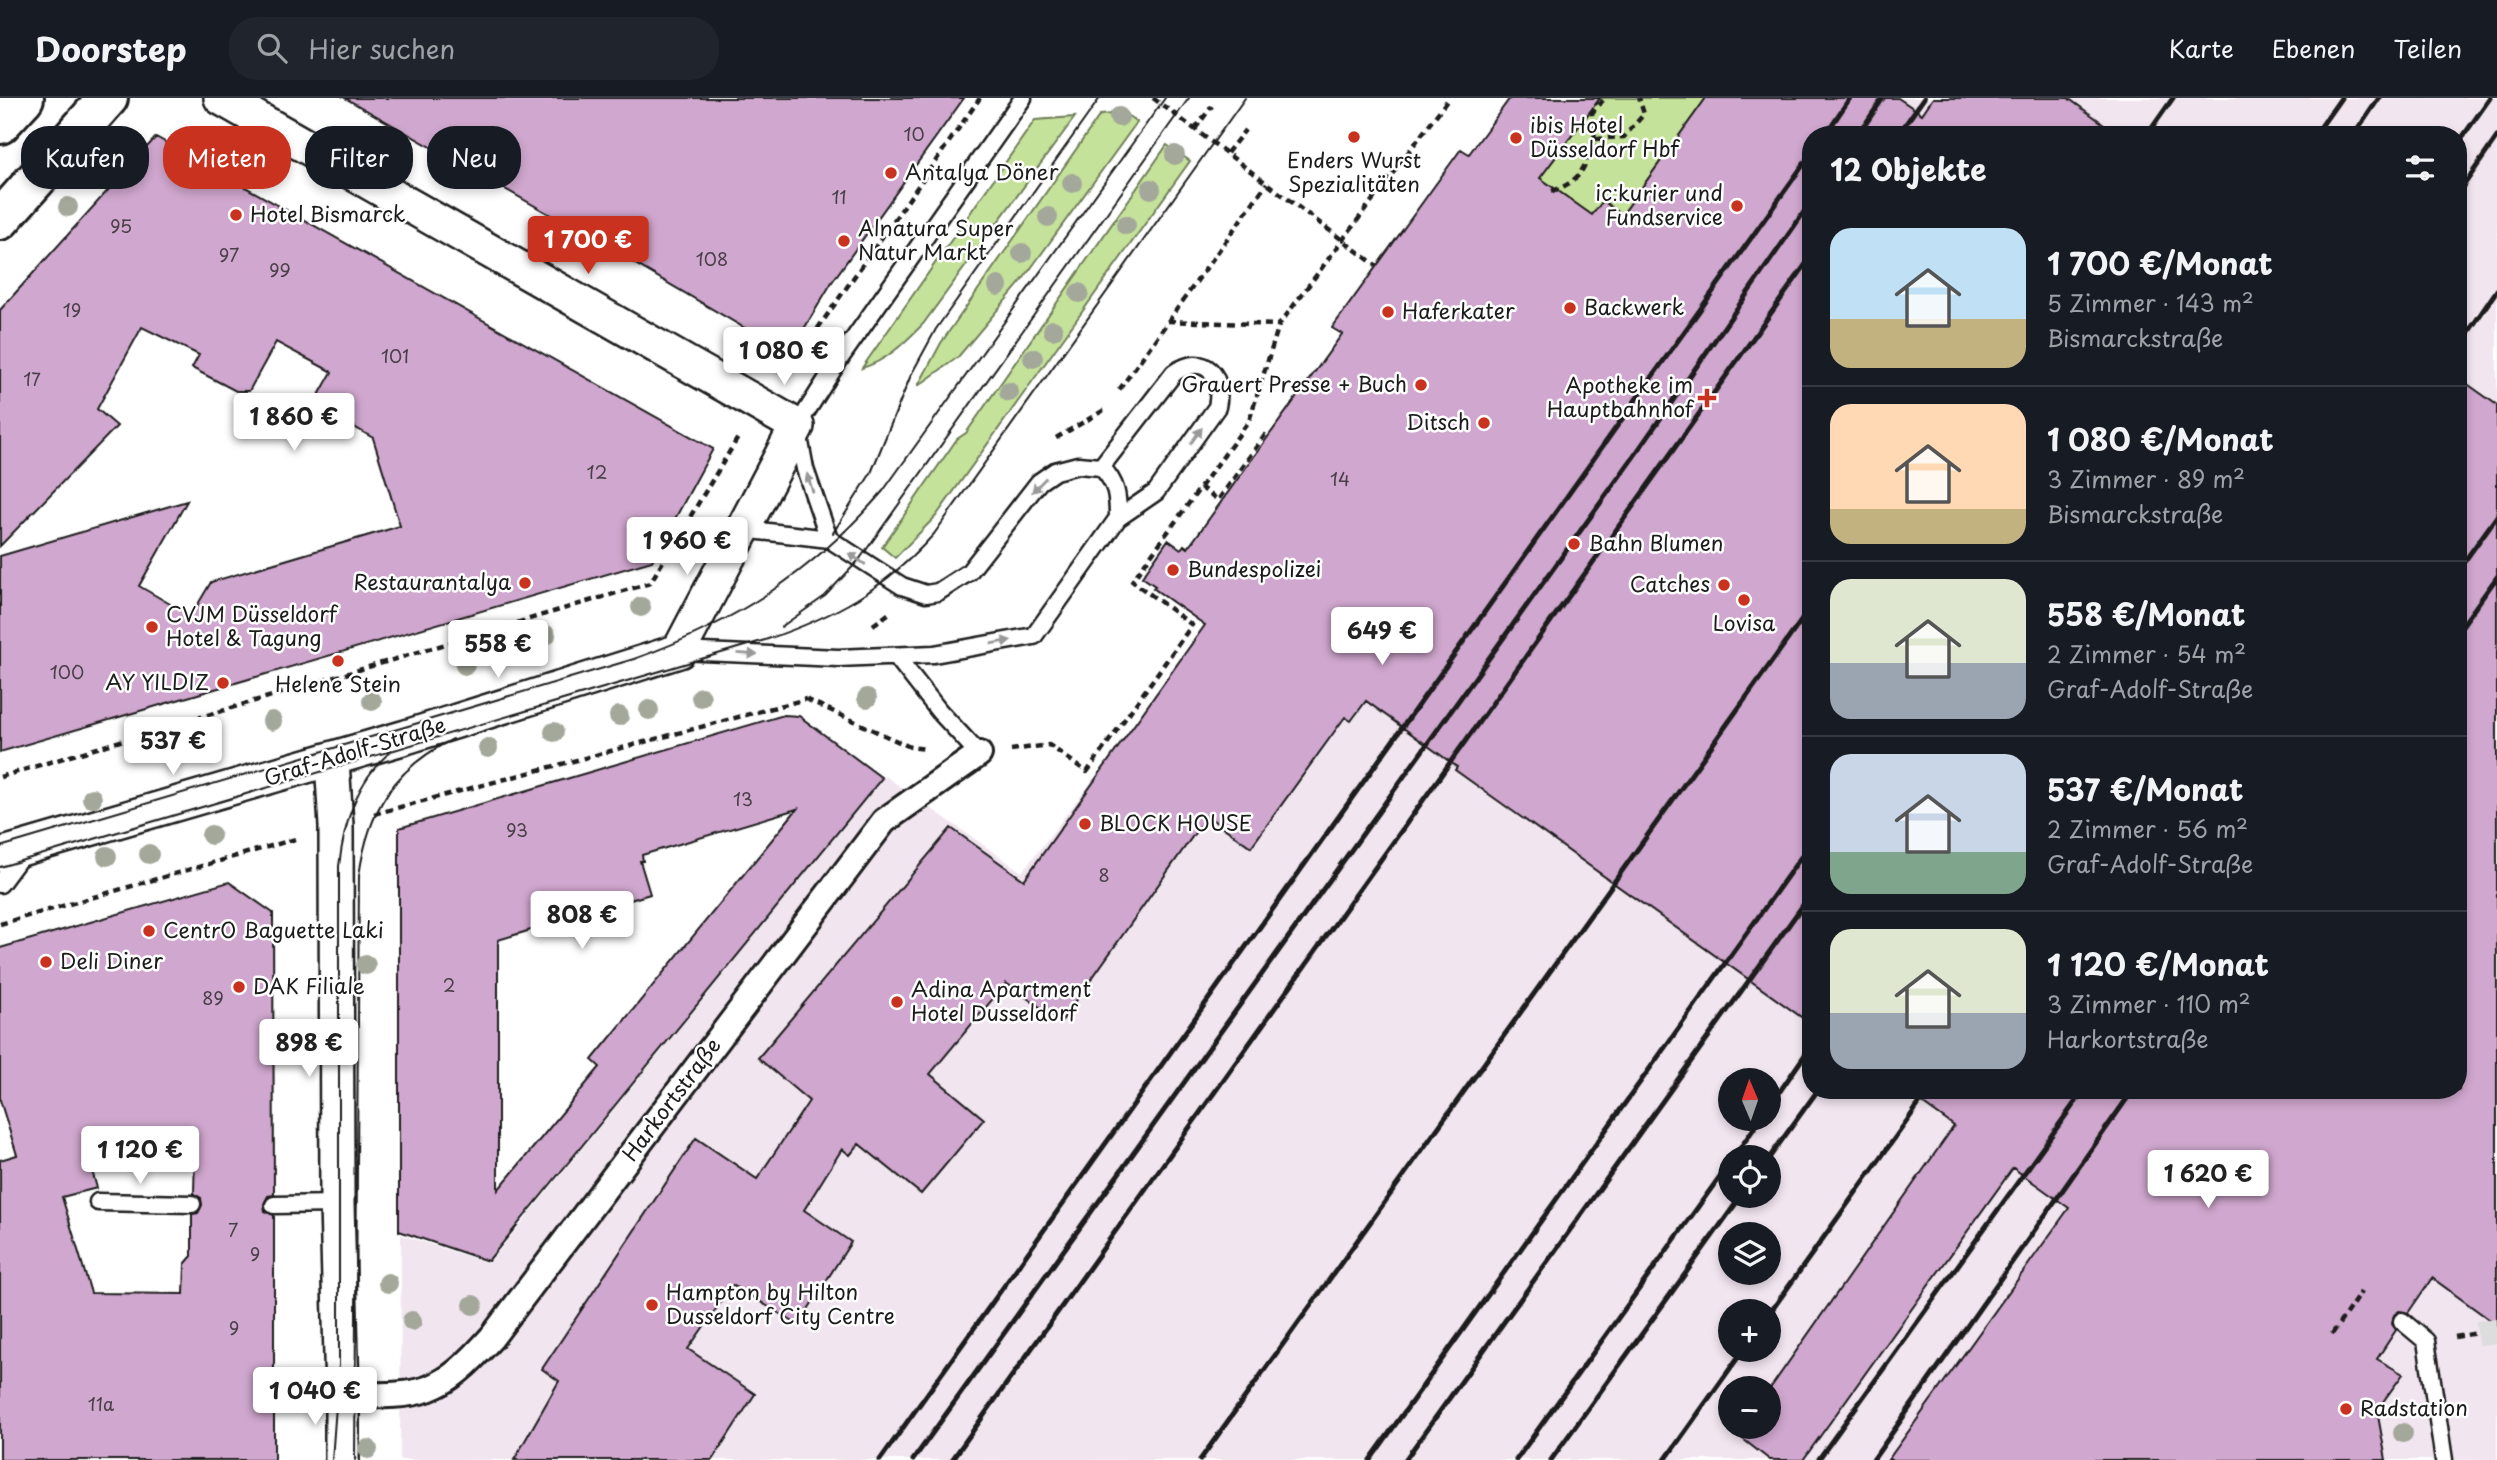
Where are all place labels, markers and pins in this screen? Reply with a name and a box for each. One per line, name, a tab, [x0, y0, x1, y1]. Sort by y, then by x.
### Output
place label: ibis Hotel Düsseldorf Hbf	[1530, 108, 1680, 164]
marker: Enders Wurst Spezialitäten	[1346, 129, 1362, 145]
marker: ibis Hotel Düsseldorf Hbf	[1508, 130, 1524, 146]
place label: Enders Wurst Spezialitäten	[1287, 143, 1421, 199]
place label: Antalya Döner	[905, 155, 1059, 187]
marker: Antalya Döner	[883, 165, 899, 181]
place label: ic:kurier und Fundservice	[1595, 176, 1723, 232]
place label: Hotel Bismarck	[250, 197, 406, 229]
marker: ic:kurier und Fundservice	[1729, 198, 1745, 214]
marker: Hotel Bismarck	[228, 207, 244, 223]
place label: Alnatura Super Natur Markt	[858, 211, 1013, 267]
pin: 1 700 €	[523, 216, 653, 276]
marker: Alnatura Super Natur Markt	[836, 233, 852, 249]
place label: Backwerk	[1584, 290, 1684, 322]
place label: Haferkater	[1402, 294, 1515, 326]
marker: Backwerk	[1562, 300, 1578, 316]
marker: Haferkater	[1380, 304, 1396, 320]
pin: 1 080 €	[719, 328, 849, 387]
place label: Grauert Presse + Buch	[1181, 367, 1407, 399]
place label: Apotheke im Hauptbahnhof	[1547, 368, 1695, 424]
marker: Grauert Presse + Buch	[1413, 377, 1429, 393]
marker: Apotheke im Hauptbahnhof	[1699, 390, 1715, 406]
pin: 1 860 €	[229, 394, 359, 453]
place label: Ditsch	[1406, 405, 1470, 437]
marker: Ditsch	[1476, 415, 1492, 431]
pin: 1 960 €	[622, 518, 752, 577]
place label: Bahn Blumen	[1588, 526, 1723, 558]
marker: Bahn Blumen	[1566, 536, 1582, 552]
place label: Bundespolizei	[1187, 552, 1321, 584]
marker: Bundespolizei	[1165, 562, 1181, 578]
place label: Restaurantalya	[353, 565, 511, 597]
place label: Catches	[1630, 567, 1710, 599]
marker: Restaurantalya	[517, 575, 533, 591]
marker: Catches	[1716, 577, 1732, 593]
marker: Lovisa	[1736, 592, 1752, 608]
place label: CVJM Düsseldorf Hotel & Tagung	[166, 597, 339, 653]
place label: Lovisa	[1713, 606, 1776, 638]
pin: 649 €	[1333, 608, 1431, 667]
marker: CVJM Düsseldorf Hotel & Tagung	[144, 619, 160, 635]
pin: 558 €	[449, 620, 547, 680]
marker: Helene Stein	[330, 653, 346, 669]
place label: AY YILDIZ	[105, 665, 209, 697]
place label: Helene Stein	[275, 667, 401, 699]
marker: AY YILDIZ	[215, 675, 231, 691]
pin: 537 €	[124, 718, 222, 777]
place label: BLOCK HOUSE	[1099, 806, 1252, 838]
marker: BLOCK HOUSE	[1077, 816, 1093, 832]
pin: 808 €	[533, 892, 631, 951]
place label: CentrO Baguette Laki	[163, 913, 384, 945]
marker: CentrO Baguette Laki	[141, 923, 157, 939]
place label: Deli Diner	[60, 944, 163, 976]
marker: Deli Diner	[38, 954, 54, 970]
place label: DAK Filiale	[253, 969, 365, 1001]
place label: Adina Apartment Hotel Dusseldorf	[911, 972, 1091, 1028]
marker: DAK Filiale	[231, 979, 247, 995]
marker: Adina Apartment Hotel Dusseldorf	[889, 994, 905, 1010]
pin: 898 €	[260, 1020, 358, 1079]
pin: 1 120 €	[75, 1126, 205, 1186]
pin: 1 620 €	[2143, 1150, 2273, 1210]
place label: Hampton by Hilton Dusseldorf City Centre	[666, 1275, 895, 1331]
marker: Hampton by Hilton Dusseldorf City Centre	[644, 1297, 660, 1313]
pin: 1 040 €	[250, 1368, 380, 1427]
place label: Radstation	[2360, 1391, 2468, 1423]
marker: Radstation	[2338, 1401, 2354, 1417]

